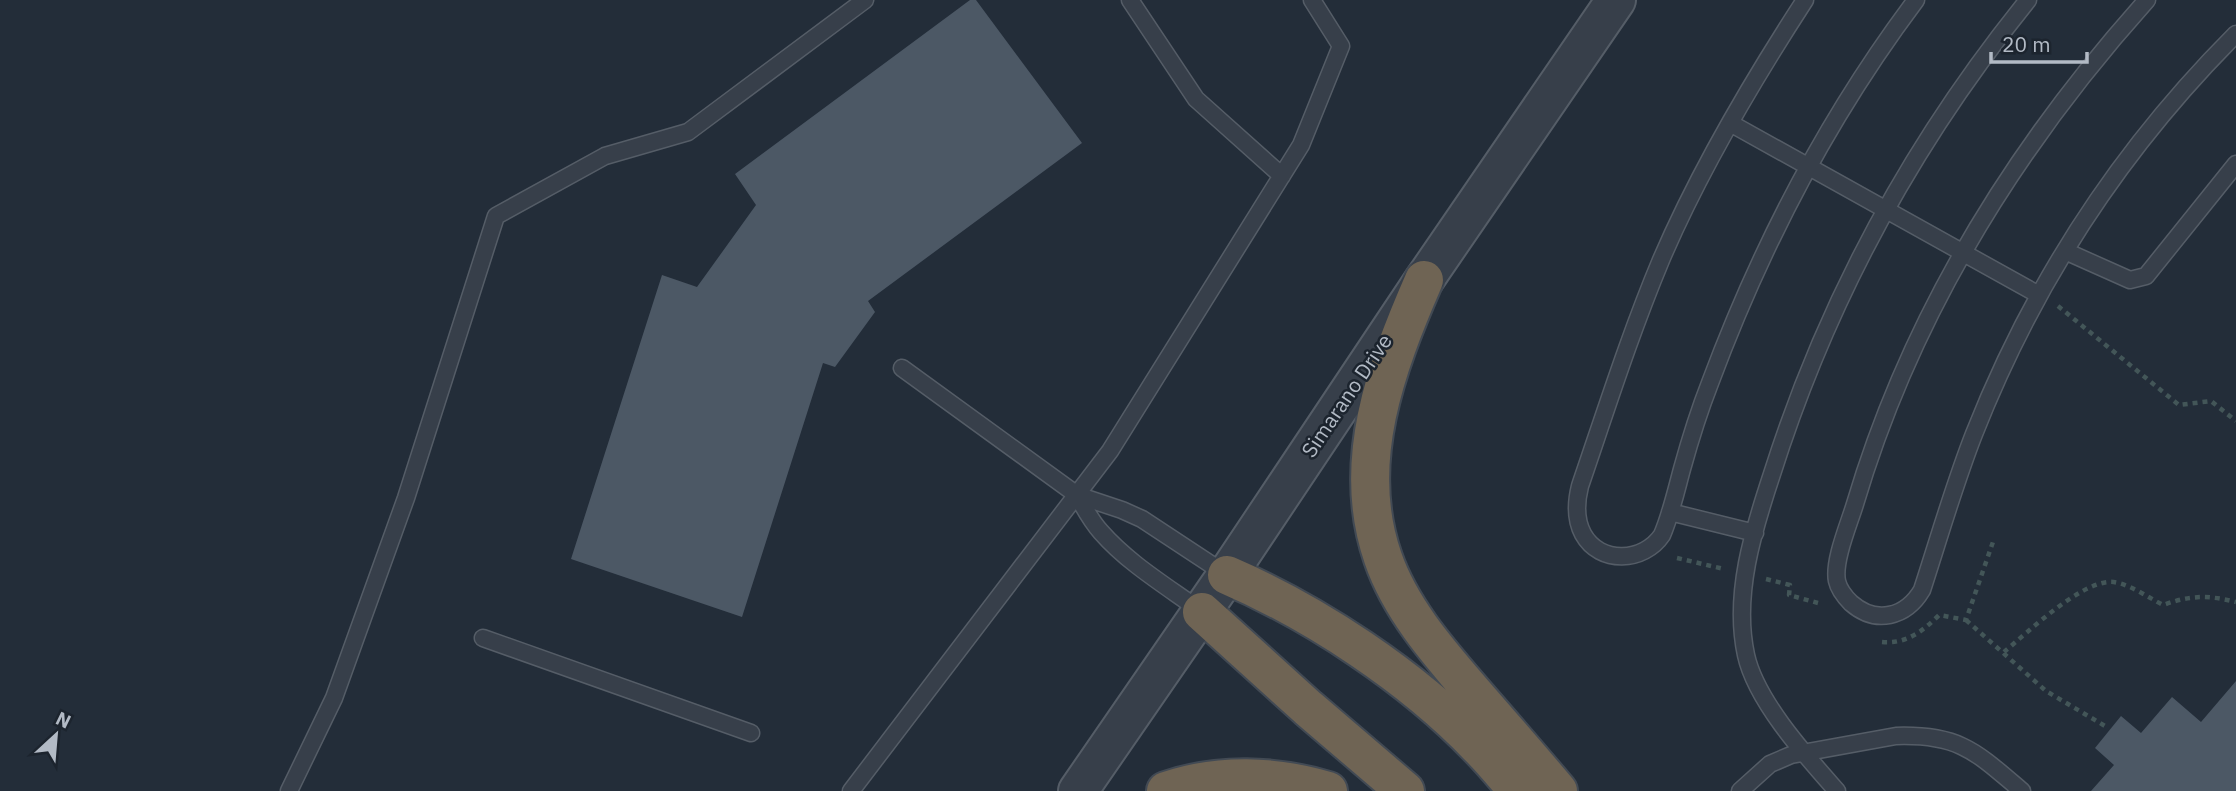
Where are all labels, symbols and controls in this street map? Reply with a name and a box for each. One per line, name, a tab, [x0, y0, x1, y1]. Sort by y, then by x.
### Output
scale bar	[1991, 21, 2087, 65]
text: 20 m	[2002, 30, 2051, 58]
street label: Simarano Drive	[1295, 328, 1398, 463]
north arrow	[21, 700, 91, 770]
text: N	[52, 706, 75, 734]

